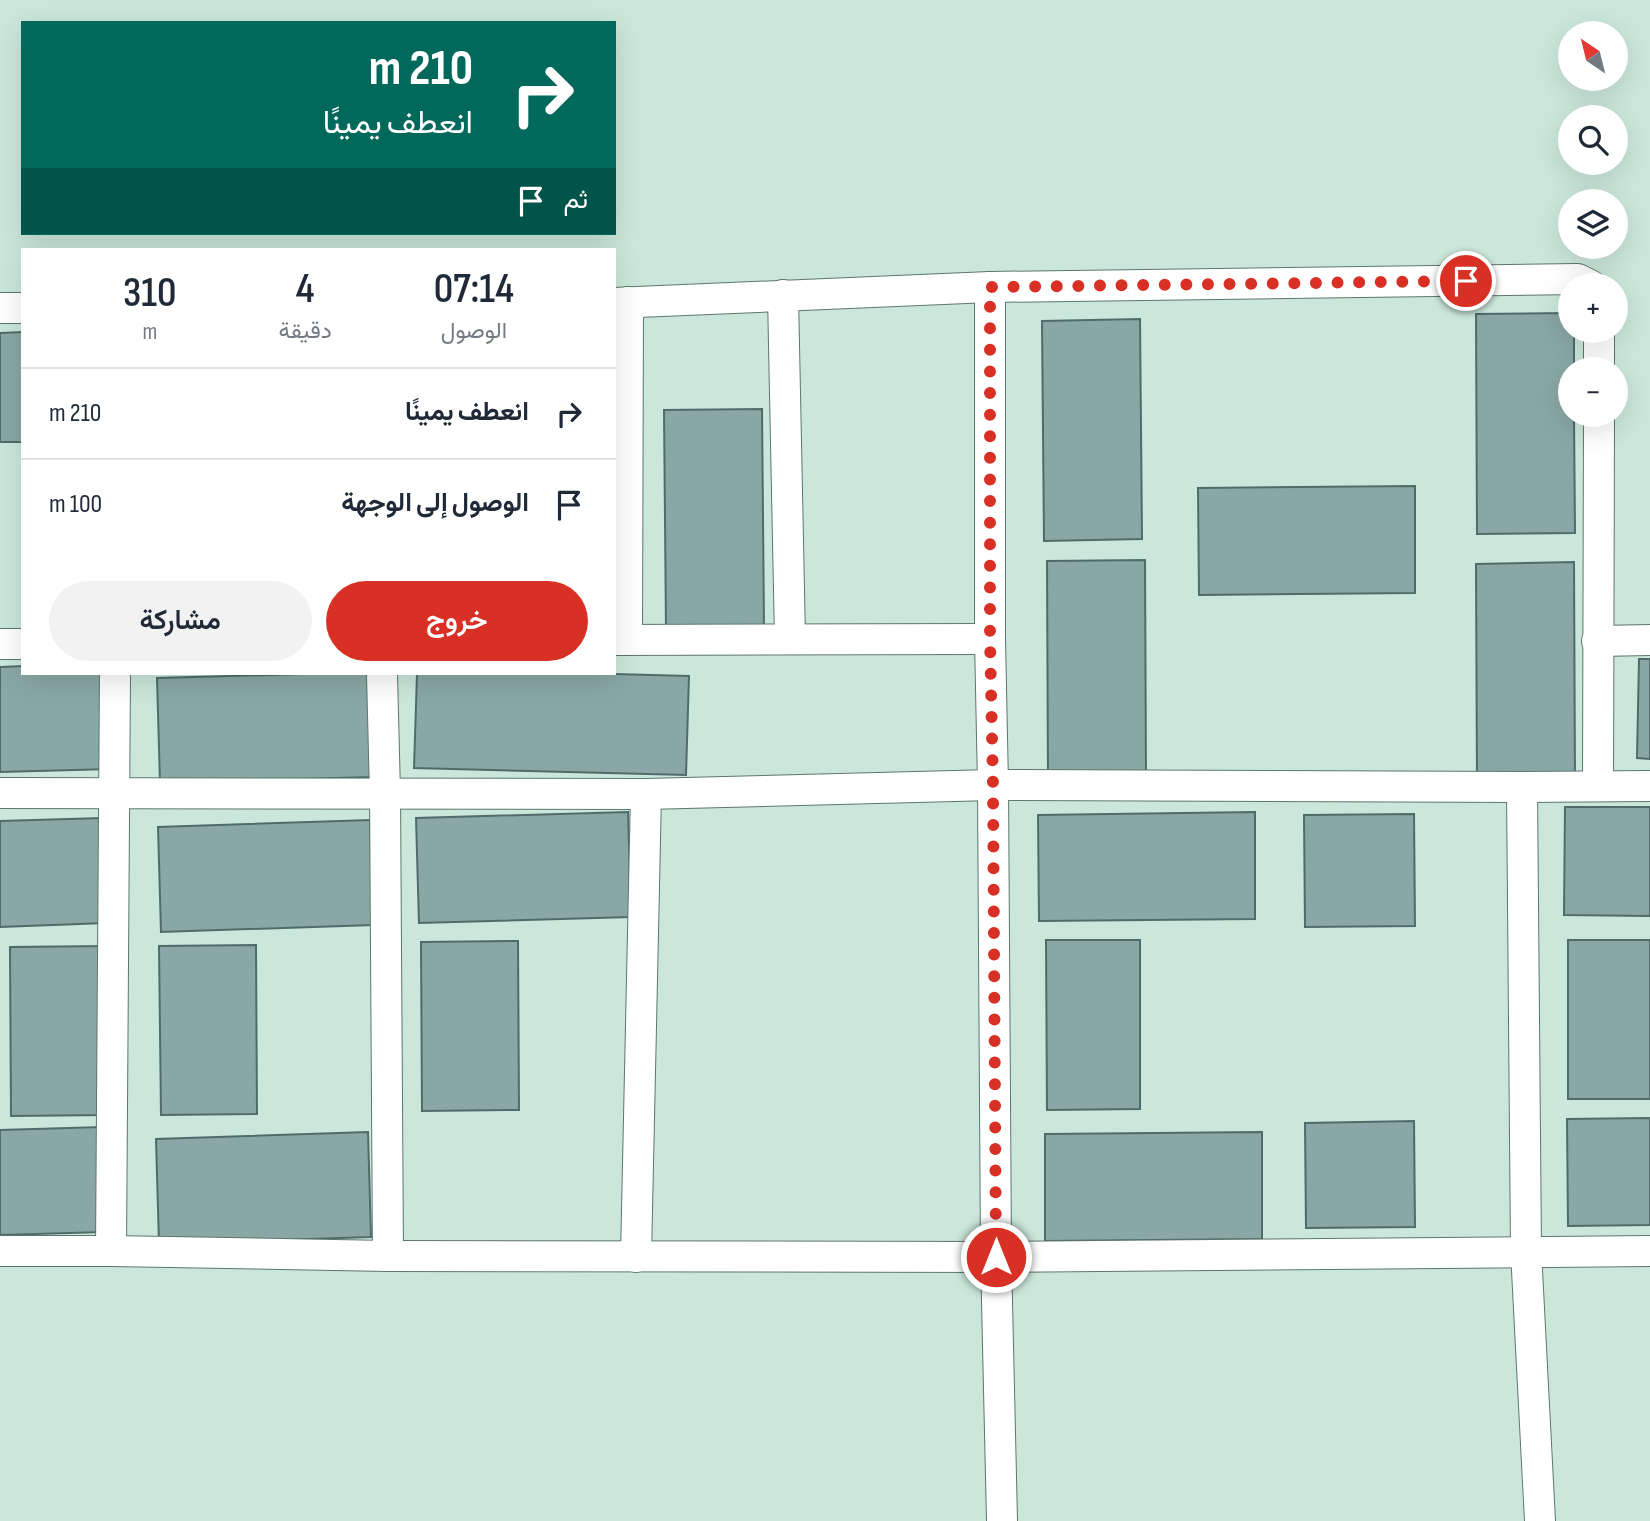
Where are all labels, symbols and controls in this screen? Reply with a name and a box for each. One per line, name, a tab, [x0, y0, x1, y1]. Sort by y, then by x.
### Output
north arrow	[1558, 21, 1628, 91]
map controls	[1558, 21, 1628, 427]
text: 210 m	[369, 40, 473, 99]
icon: right	[497, 49, 588, 140]
text: انعطف يمينًا	[323, 104, 473, 143]
button: search	[1558, 105, 1628, 175]
icon: arrive	[512, 182, 550, 220]
text: ثم	[564, 185, 588, 216]
button: layers	[1558, 189, 1628, 259]
pin	[1436, 251, 1496, 311]
icon: arrive	[1447, 262, 1485, 300]
text: 4	[296, 264, 314, 315]
text: 07:14	[434, 264, 514, 315]
text: 310	[123, 268, 177, 319]
button: +	[1558, 273, 1628, 343]
text: دقيقة	[279, 317, 332, 345]
text: الوصول	[441, 317, 507, 345]
text: m	[142, 318, 157, 346]
button: −	[1558, 357, 1628, 427]
icon: right	[550, 395, 588, 433]
text: انعطف يمينًا	[405, 397, 529, 428]
text: 210 m	[49, 398, 101, 429]
icon: arrive	[550, 486, 588, 524]
text: الوصول إلى الوجهة	[341, 488, 529, 519]
text: 100 m	[49, 489, 102, 520]
button: مشاركة	[49, 581, 312, 661]
button: خروج	[326, 581, 588, 661]
position arrow	[959, 1220, 1033, 1294]

